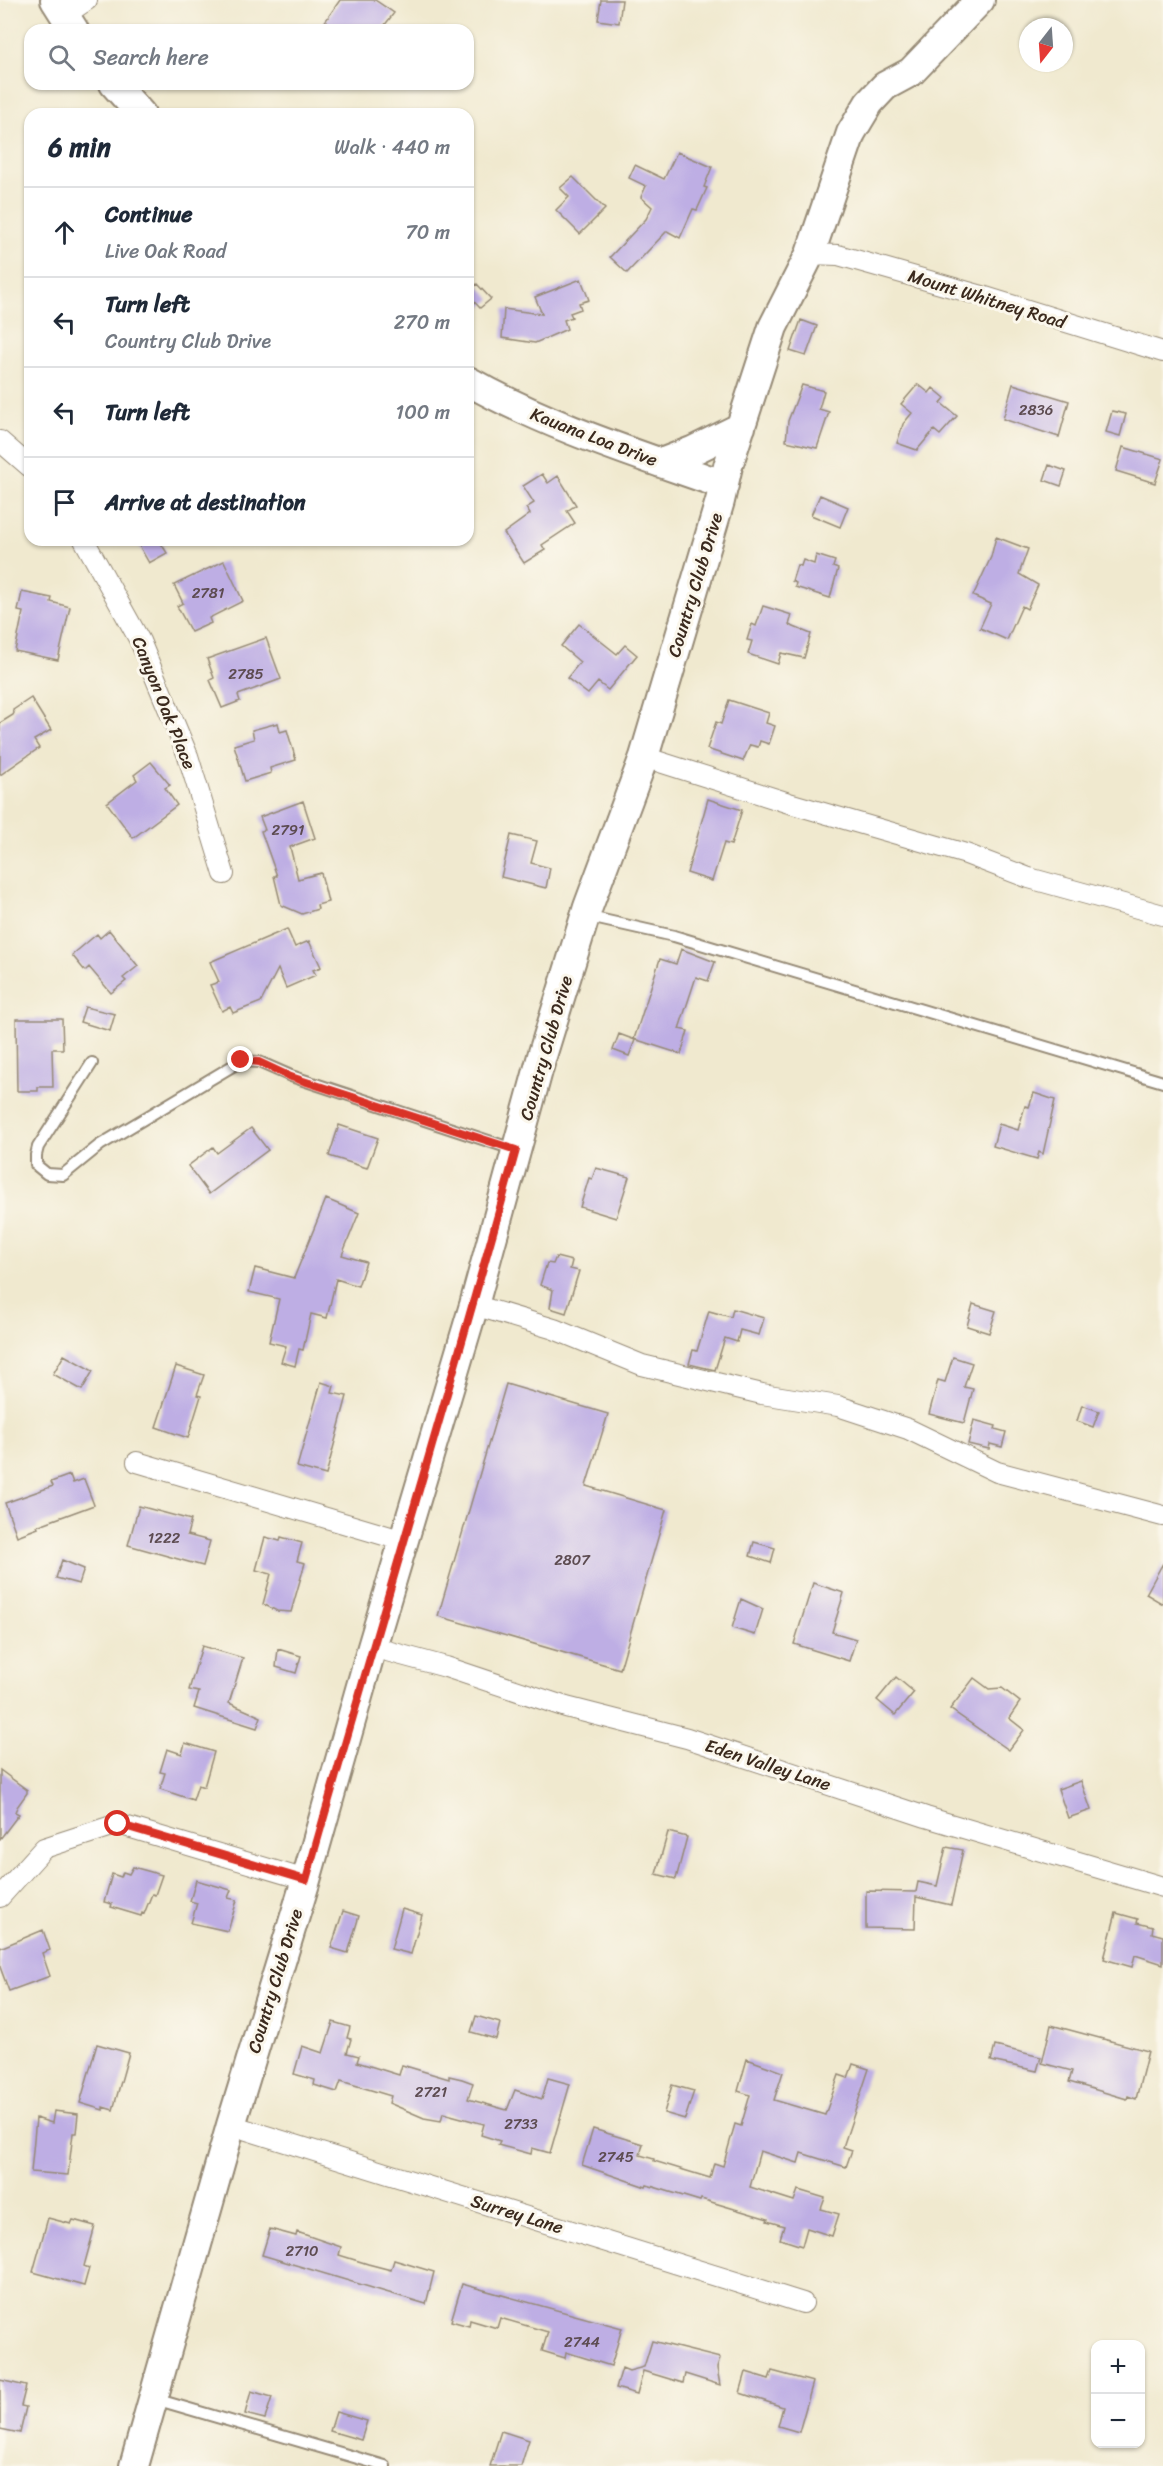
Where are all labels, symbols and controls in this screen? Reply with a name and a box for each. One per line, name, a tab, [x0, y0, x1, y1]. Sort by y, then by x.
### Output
north arrow	[1019, 18, 1073, 72]
search box	[24, 24, 474, 90]
text: Search here	[93, 38, 209, 77]
icon: search	[45, 41, 78, 74]
text: 6 min	[48, 124, 111, 170]
text: Walk · 440 m	[334, 130, 450, 165]
text: Continue	[105, 195, 193, 234]
text: 70 m	[405, 215, 450, 250]
icon: ahead	[48, 216, 81, 249]
text: Live Oak Road	[105, 234, 226, 269]
street label: Mount Whitney Road	[904, 260, 1071, 339]
text: Turn left	[105, 285, 190, 324]
text: 270 m	[394, 305, 450, 340]
icon: left	[48, 306, 81, 339]
text: Country Club Drive	[105, 324, 271, 359]
text: Turn left	[105, 393, 190, 432]
text: 100 m	[396, 395, 450, 430]
icon: left	[48, 396, 81, 429]
house number: 2836	[1019, 397, 1053, 423]
street label: Kauana Loa Drive	[526, 398, 662, 476]
text: Arrive at destination	[105, 483, 306, 522]
icon: arrive	[48, 486, 81, 519]
street label: Country Club Drive	[658, 509, 732, 661]
house number: 2781	[192, 580, 224, 606]
street label: Canyon Oak Place	[123, 632, 205, 774]
house number: 2785	[228, 661, 264, 687]
house number: 2791	[272, 817, 304, 843]
street label: Country Club Drive	[510, 971, 582, 1124]
route end	[227, 1046, 253, 1072]
house number: 1222	[148, 1525, 181, 1551]
house number: 2807	[554, 1547, 591, 1573]
street label: Eden Valley Lane	[701, 1730, 835, 1800]
route start	[104, 1810, 130, 1836]
street label: Country Club Drive	[238, 1905, 312, 2057]
house number: 2721	[415, 2079, 447, 2105]
house number: 2733	[504, 2111, 538, 2137]
house number: 2745	[598, 2144, 634, 2170]
street label: Surrey Lane	[467, 2185, 567, 2243]
house number: 2710	[285, 2238, 319, 2264]
house number: 2744	[564, 2329, 600, 2355]
map controls	[1091, 2340, 1145, 2448]
button: +	[1091, 2340, 1145, 2394]
button: −	[1091, 2394, 1145, 2448]

